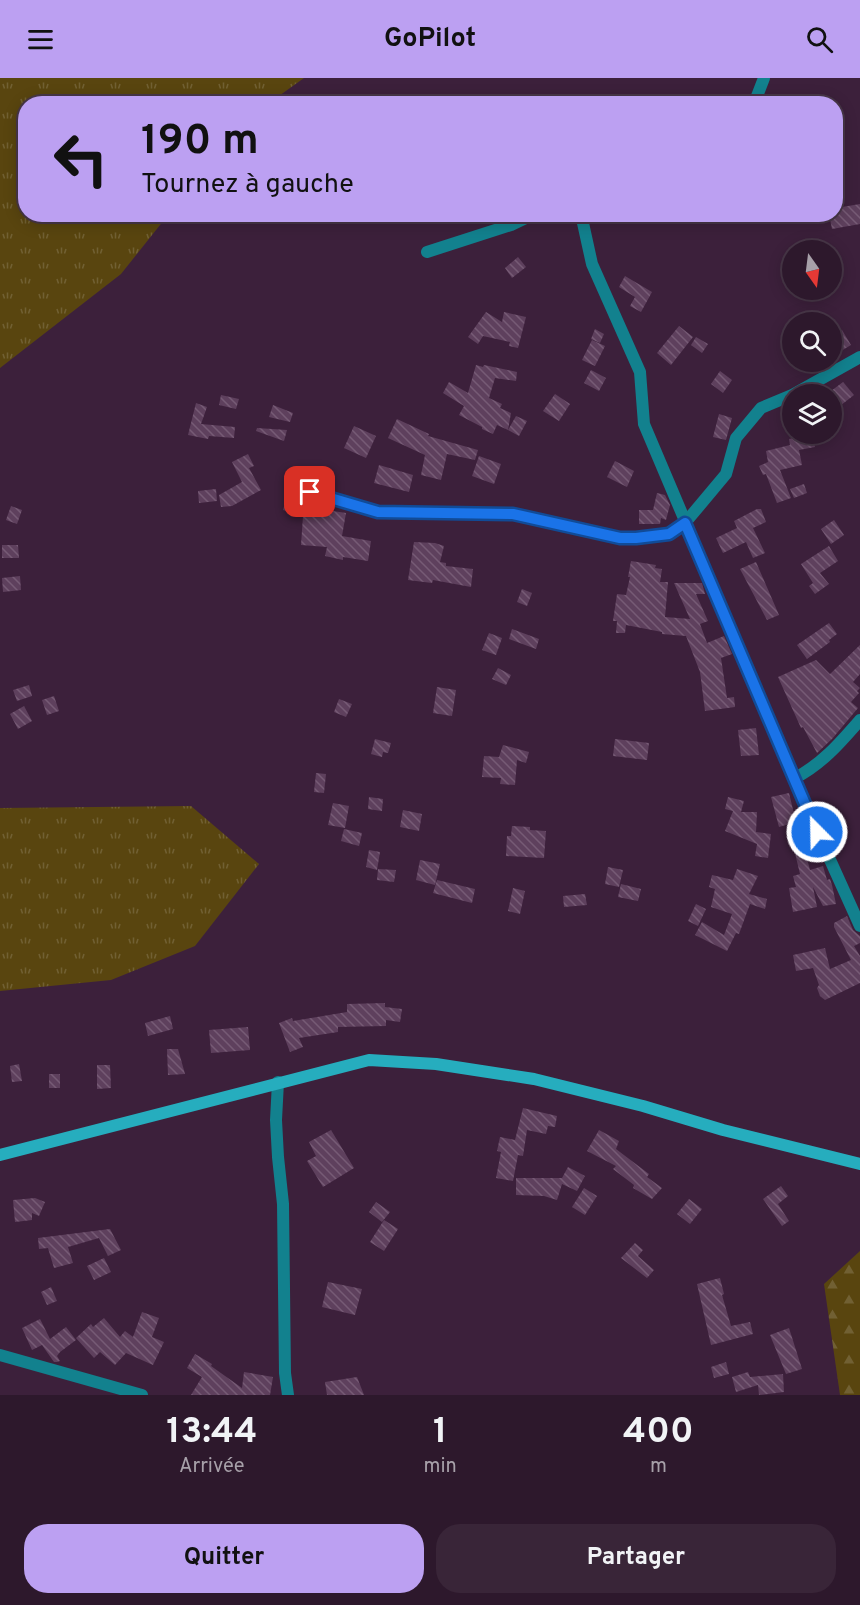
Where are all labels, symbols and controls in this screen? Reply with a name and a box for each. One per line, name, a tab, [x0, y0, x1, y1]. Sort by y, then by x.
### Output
text: GoPilot	[384, 22, 476, 56]
icon: menu	[24, 23, 57, 56]
icon: search	[803, 23, 836, 56]
text: 190 m	[141, 116, 259, 169]
icon: left	[42, 120, 120, 198]
text: Tournez à gauche	[141, 168, 354, 202]
north arrow	[782, 240, 842, 300]
map controls	[782, 240, 842, 444]
button: search	[782, 312, 842, 372]
button: layers	[782, 384, 842, 444]
pin	[284, 466, 335, 517]
icon: arrive	[293, 475, 326, 508]
position arrow	[785, 800, 849, 864]
text: 13:44	[166, 1410, 257, 1456]
text: 1	[433, 1410, 447, 1456]
text: 400	[623, 1410, 694, 1456]
text: Arrivée	[179, 1454, 245, 1480]
text: min	[424, 1454, 457, 1480]
text: m	[650, 1454, 667, 1480]
button: Quitter	[24, 1524, 424, 1593]
button: Partager	[436, 1524, 836, 1593]

